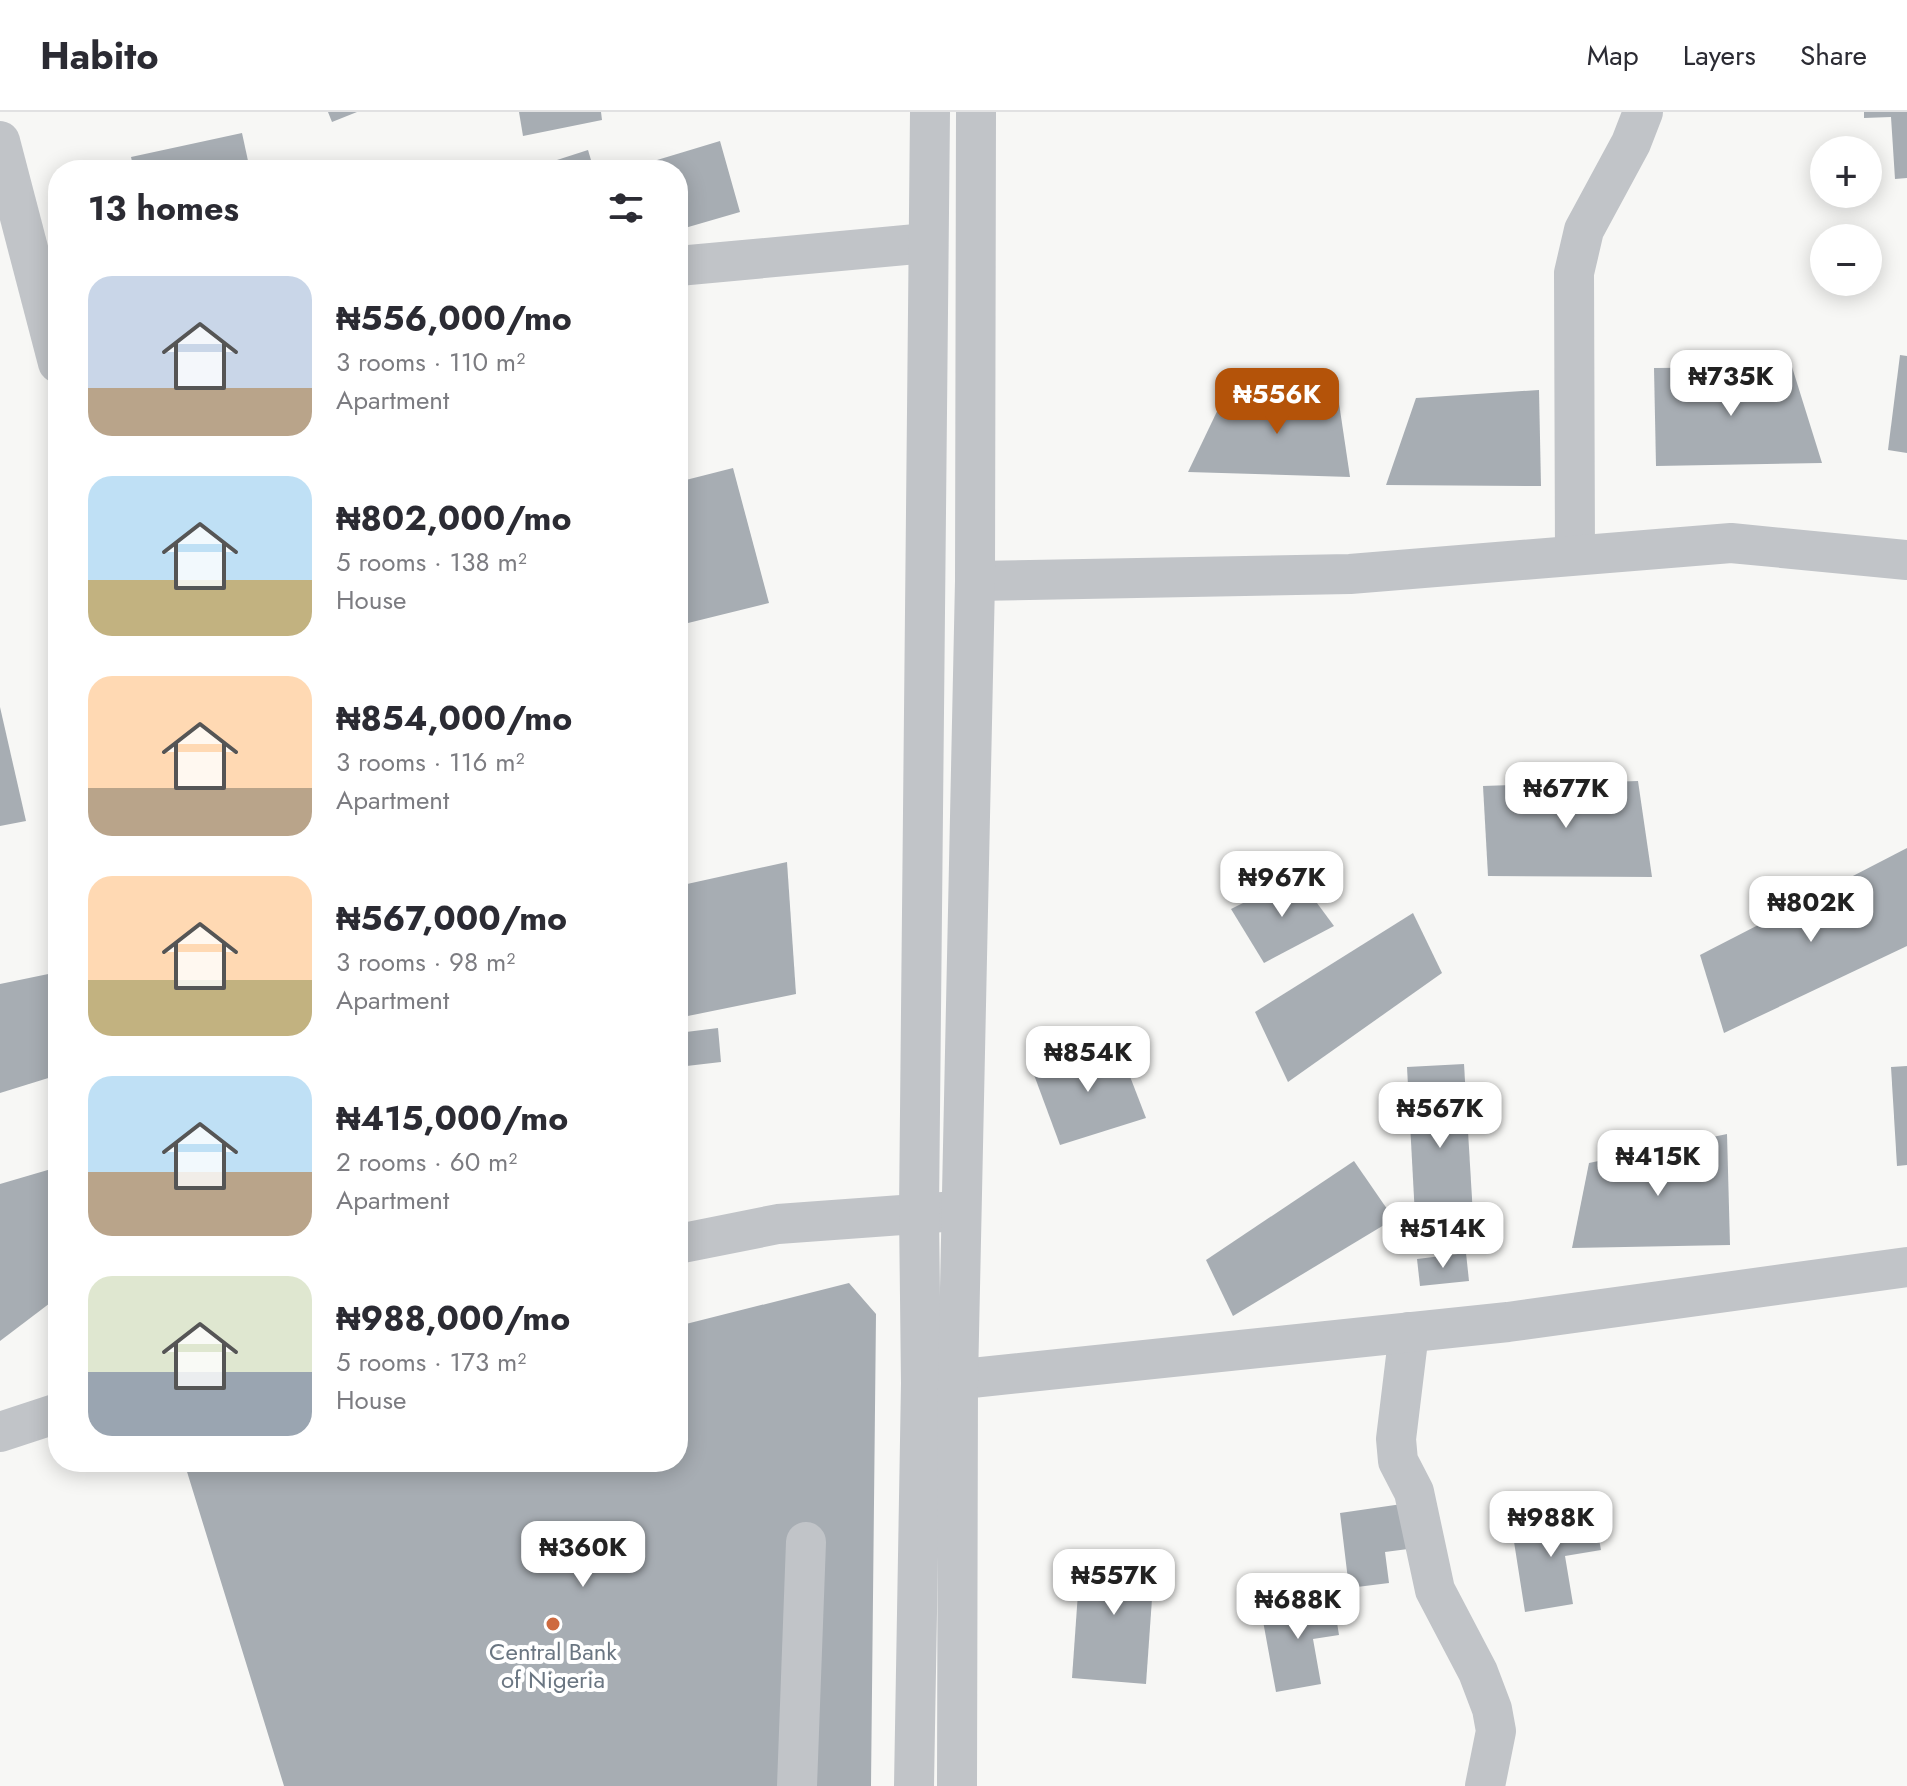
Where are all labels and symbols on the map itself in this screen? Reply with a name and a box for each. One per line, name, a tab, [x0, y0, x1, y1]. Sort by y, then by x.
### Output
pin: ₦735K	[1675, 350, 1787, 418]
pin: ₦556K	[1221, 368, 1333, 436]
pin: ₦677K	[1510, 762, 1622, 830]
pin: ₦967K	[1226, 851, 1338, 919]
pin: ₦802K	[1755, 876, 1867, 944]
pin: ₦854K	[1032, 1026, 1144, 1094]
pin: ₦567K	[1384, 1082, 1496, 1150]
pin: ₦415K	[1602, 1130, 1714, 1198]
pin: ₦514K	[1387, 1202, 1499, 1270]
pin: ₦988K	[1495, 1491, 1607, 1559]
pin: ₦360K	[527, 1521, 639, 1589]
pin: ₦557K	[1058, 1549, 1170, 1617]
pin: ₦688K	[1242, 1573, 1354, 1641]
marker: Central Bank of Nigeria	[544, 1615, 562, 1633]
place label: Central Bank of Nigeria	[489, 1634, 617, 1697]

